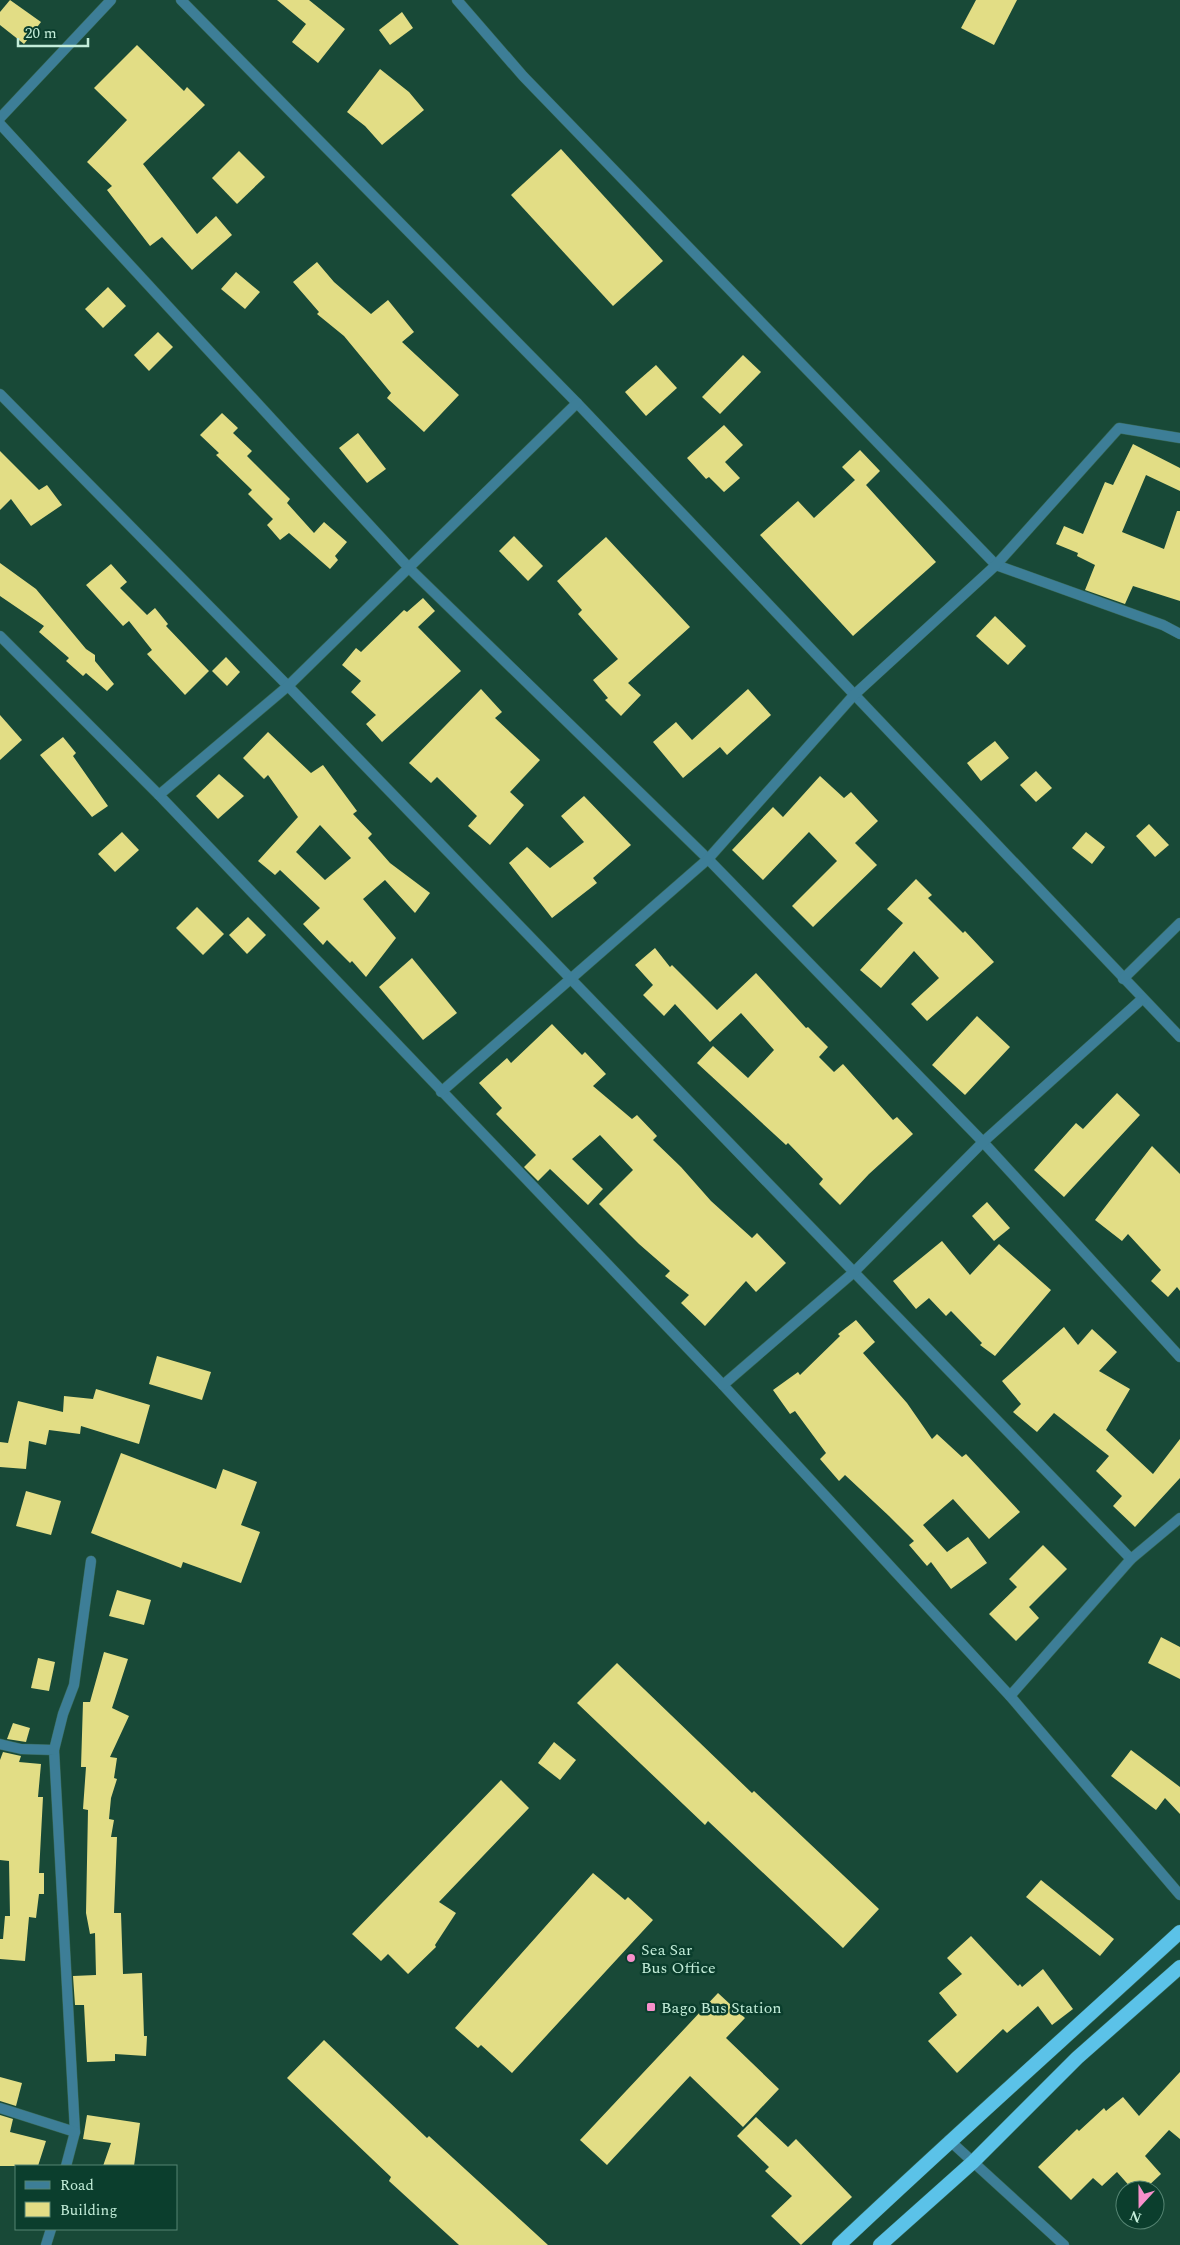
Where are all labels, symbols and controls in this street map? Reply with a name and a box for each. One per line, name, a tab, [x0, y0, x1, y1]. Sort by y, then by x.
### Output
scale bar	[18, 15, 88, 47]
text: 20 m	[25, 22, 57, 45]
place label: Sea Sar Bus Office	[641, 1938, 716, 1980]
marker: Sea Sar Bus Office	[625, 1952, 637, 1964]
place label: Bago Bus Station	[661, 1996, 782, 2020]
marker: Bago Bus Station	[645, 2001, 657, 2013]
legend	[15, 2165, 178, 2230]
text: Road	[60, 2174, 94, 2197]
north arrow	[1115, 2180, 1165, 2230]
text: Building	[60, 2199, 117, 2222]
text: N	[1126, 2205, 1145, 2229]

